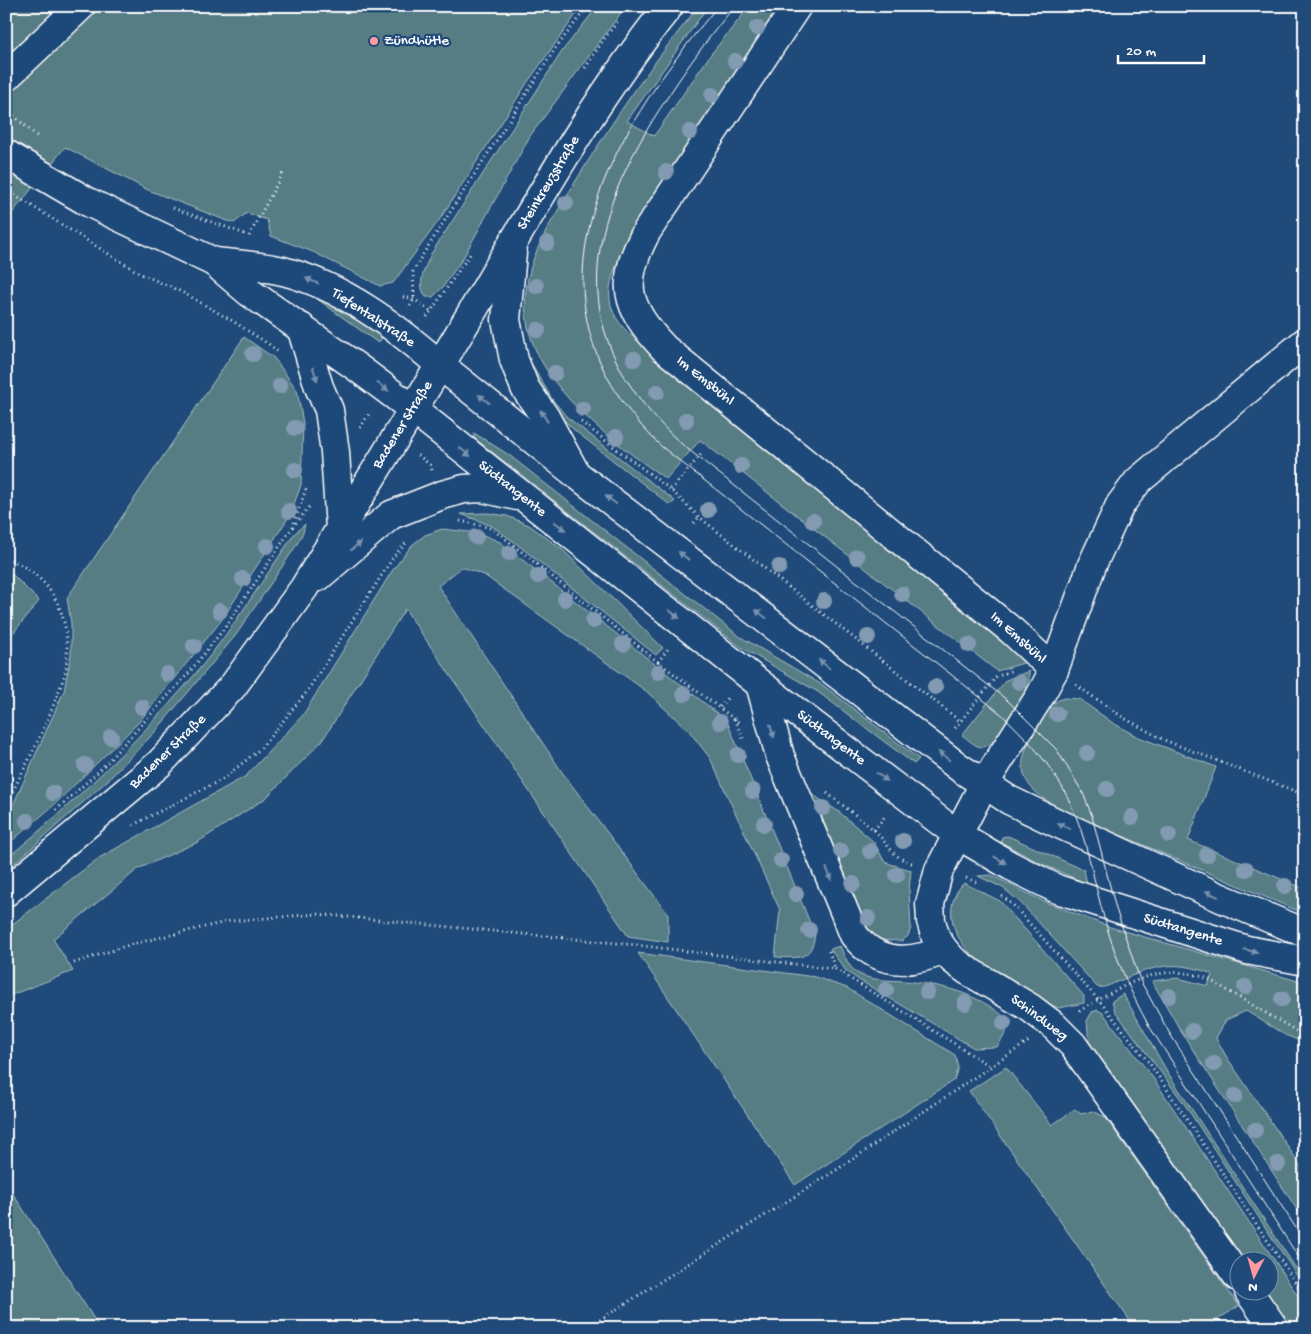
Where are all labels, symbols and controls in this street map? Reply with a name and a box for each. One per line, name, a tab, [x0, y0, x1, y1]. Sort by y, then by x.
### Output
place label: Zündhütle	[384, 32, 449, 50]
scale bar	[1118, 32, 1205, 64]
marker: Zündhütle	[368, 35, 380, 47]
text: 20 m	[1126, 43, 1156, 61]
street label: Steinkreuzstraße	[514, 132, 584, 233]
one-way arrow	[305, 277, 319, 285]
street label: Tiefentalstraße	[327, 284, 418, 352]
street label: Im Emsbühl	[672, 352, 738, 410]
one-way arrow	[312, 366, 319, 381]
street label: Badener Straße	[368, 378, 437, 473]
one-way arrow	[376, 381, 389, 392]
one-way arrow	[477, 394, 490, 405]
one-way arrow	[539, 409, 548, 423]
one-way arrow	[458, 447, 471, 458]
street label: Südtangente	[474, 457, 550, 521]
one-way arrow	[605, 494, 618, 505]
one-way arrow	[553, 521, 567, 531]
one-way arrow	[349, 541, 362, 552]
one-way arrow	[678, 550, 691, 561]
street label: Im Emsbühl	[986, 608, 1050, 668]
one-way arrow	[667, 609, 680, 620]
one-way arrow	[754, 609, 768, 619]
one-way arrow	[818, 659, 831, 670]
street label: Südtangente	[793, 706, 869, 770]
street label: Badener Straße	[125, 711, 210, 794]
one-way arrow	[769, 723, 776, 738]
one-way arrow	[937, 751, 951, 761]
one-way arrow	[875, 771, 888, 782]
one-way arrow	[1057, 822, 1071, 830]
one-way arrow	[993, 855, 1007, 864]
one-way arrow	[825, 867, 833, 881]
one-way arrow	[1205, 889, 1219, 897]
street label: Südtangente	[1141, 909, 1225, 951]
one-way arrow	[1243, 947, 1258, 955]
street label: Schindweg	[1007, 991, 1071, 1045]
north arrow	[1228, 1252, 1278, 1302]
text: N	[1247, 1278, 1258, 1295]

